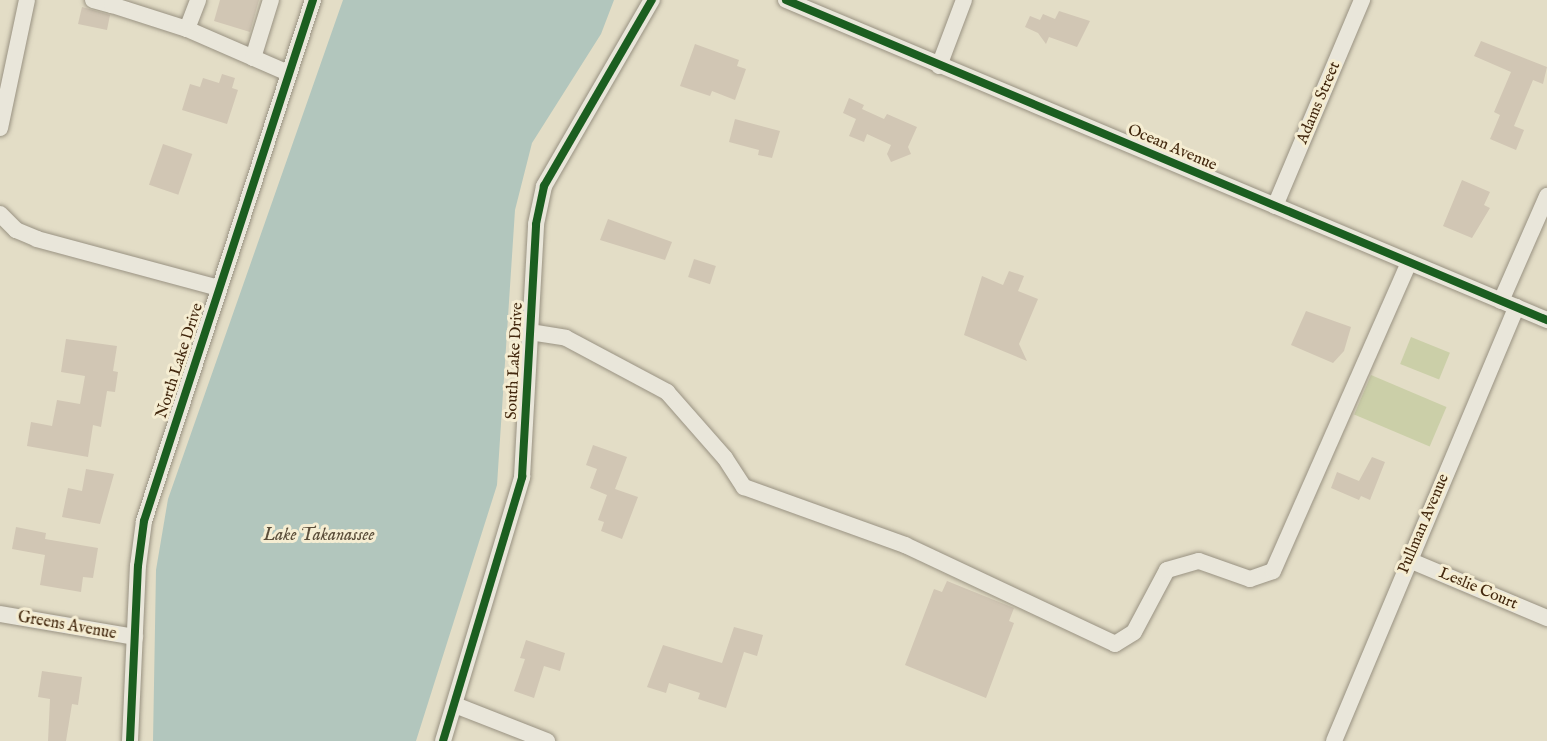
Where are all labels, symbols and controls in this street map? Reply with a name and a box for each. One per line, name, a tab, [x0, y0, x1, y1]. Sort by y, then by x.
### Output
street label: Adams Street	[1293, 59, 1345, 147]
street label: Ocean Avenue	[1124, 121, 1220, 175]
street label: North Lake Drive	[152, 301, 208, 421]
street label: South Lake Drive	[502, 302, 528, 420]
street label: Pullman Avenue	[1394, 471, 1454, 577]
water label: Lake Takanassee	[263, 525, 375, 547]
street label: Leslie Court	[1436, 564, 1520, 614]
street label: Greens Avenue	[16, 608, 118, 644]

